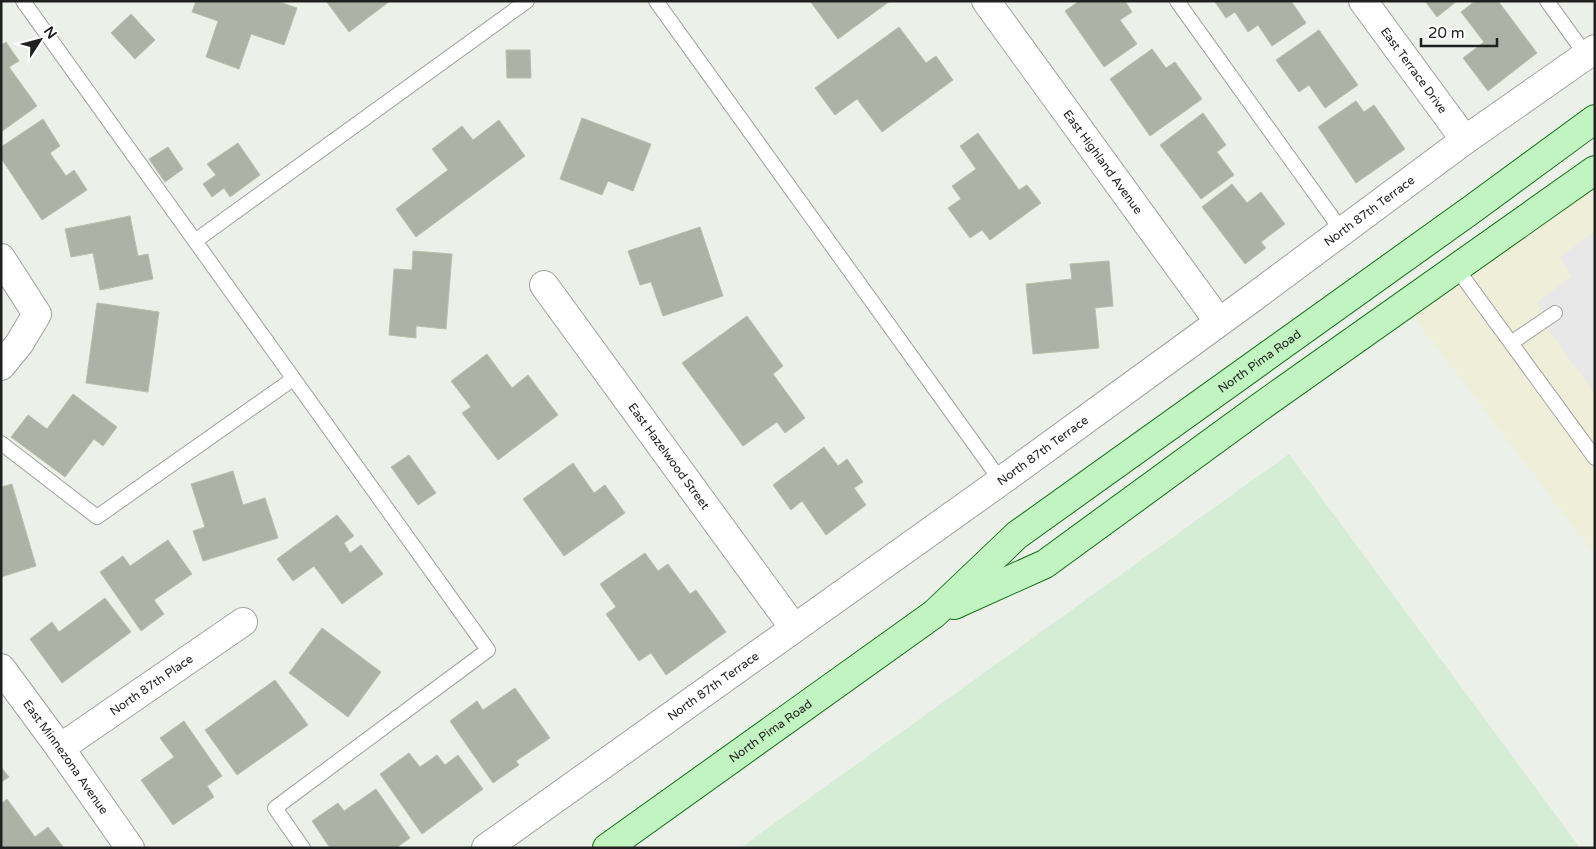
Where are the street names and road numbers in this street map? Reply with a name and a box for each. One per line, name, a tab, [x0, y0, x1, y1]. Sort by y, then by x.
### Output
street label: East Terrace Drive	[1378, 25, 1450, 116]
street label: East Highland Avenue	[1060, 107, 1146, 217]
street label: North 87th Terrace	[1321, 173, 1417, 249]
street label: North Pima Road	[1215, 327, 1304, 396]
street label: East Hazelwood Street	[625, 400, 713, 513]
street label: North 87th Terrace	[995, 413, 1091, 488]
street label: North 87th Terrace	[665, 649, 762, 723]
street label: North 87th Place	[107, 652, 196, 718]
street label: East Minnezona Avenue	[20, 697, 111, 817]
street label: North Pima Road	[726, 697, 815, 765]

